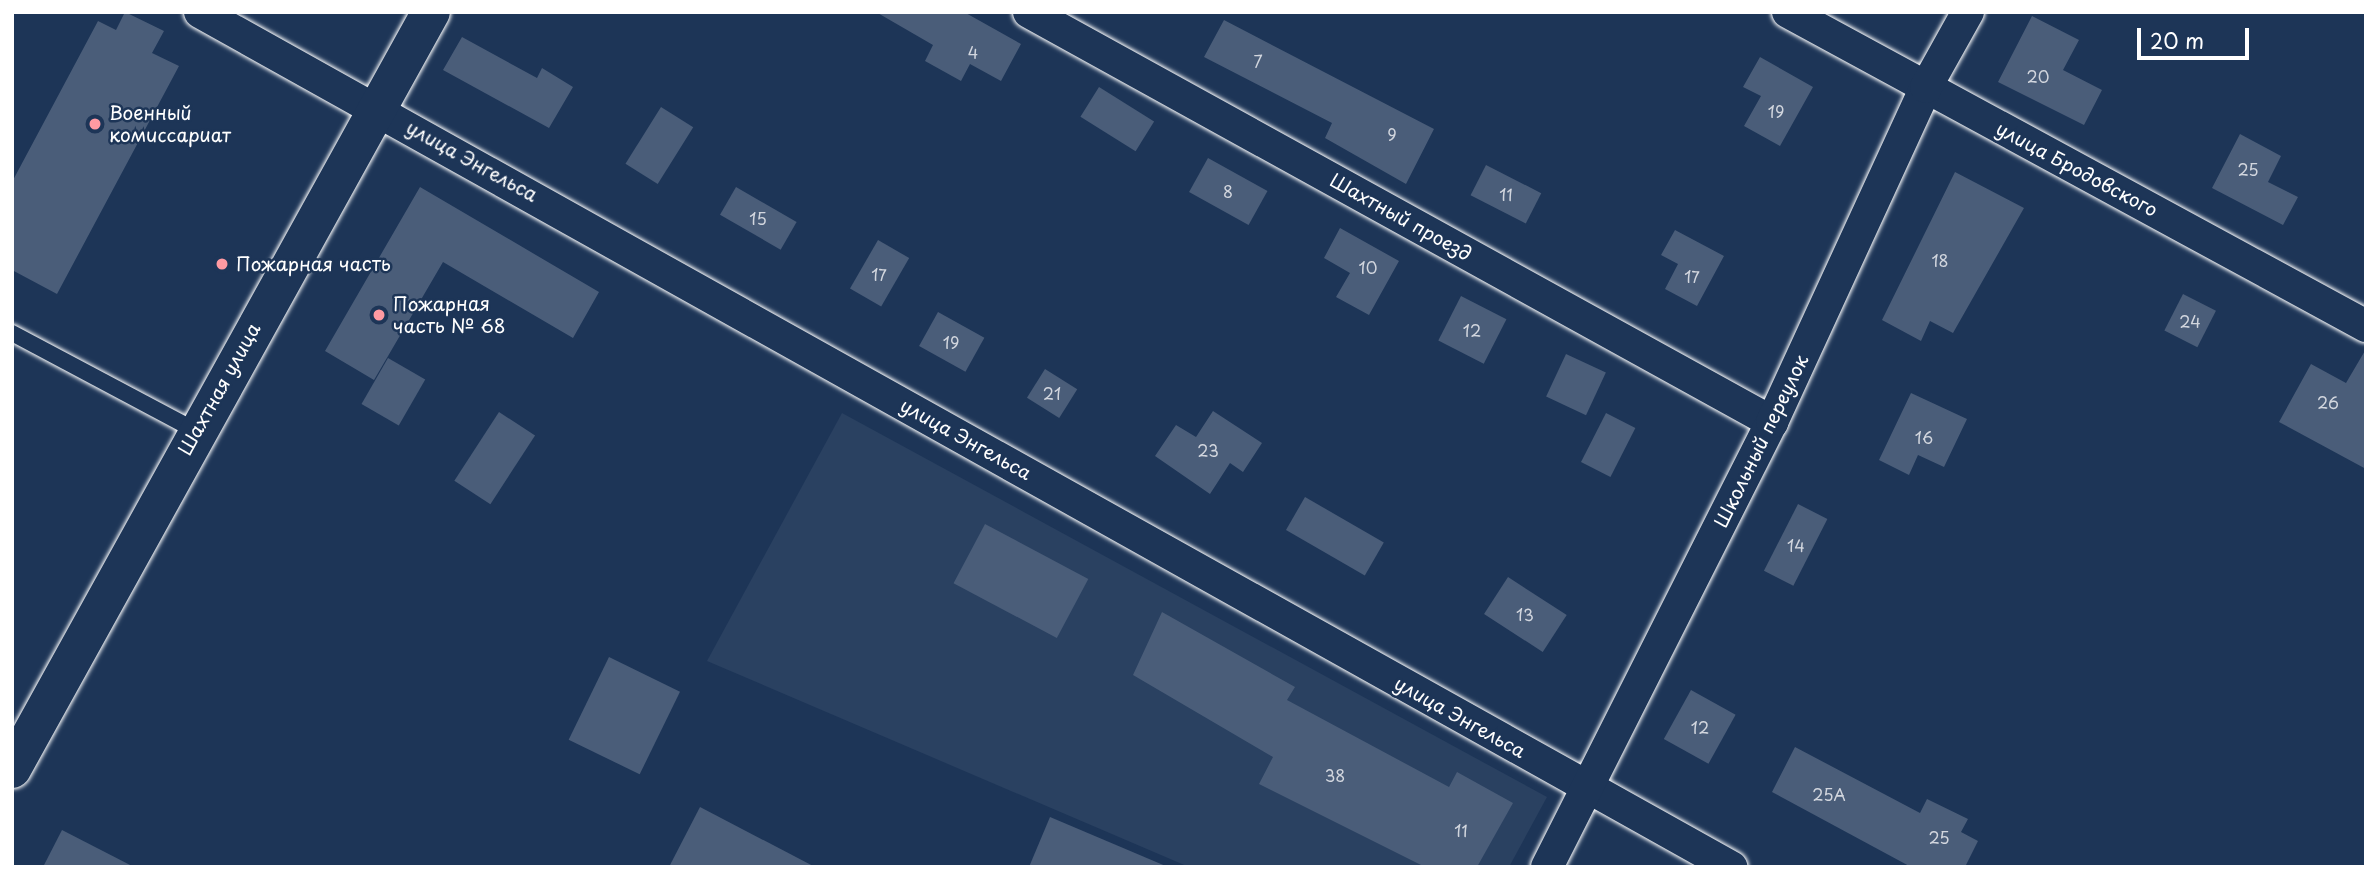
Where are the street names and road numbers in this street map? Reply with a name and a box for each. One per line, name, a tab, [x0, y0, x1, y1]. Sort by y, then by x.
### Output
street label: улица Энгельса	[402, 115, 542, 207]
street label: улица Бродовского	[1992, 117, 2162, 221]
street label: Шахтный проезд	[1326, 169, 1476, 265]
street label: Шахтная улица	[173, 318, 265, 460]
street label: Школьный переулок	[1709, 351, 1813, 531]
street label: улица Энгельса	[896, 393, 1036, 485]
street label: улица Энгельса	[1390, 671, 1530, 763]

